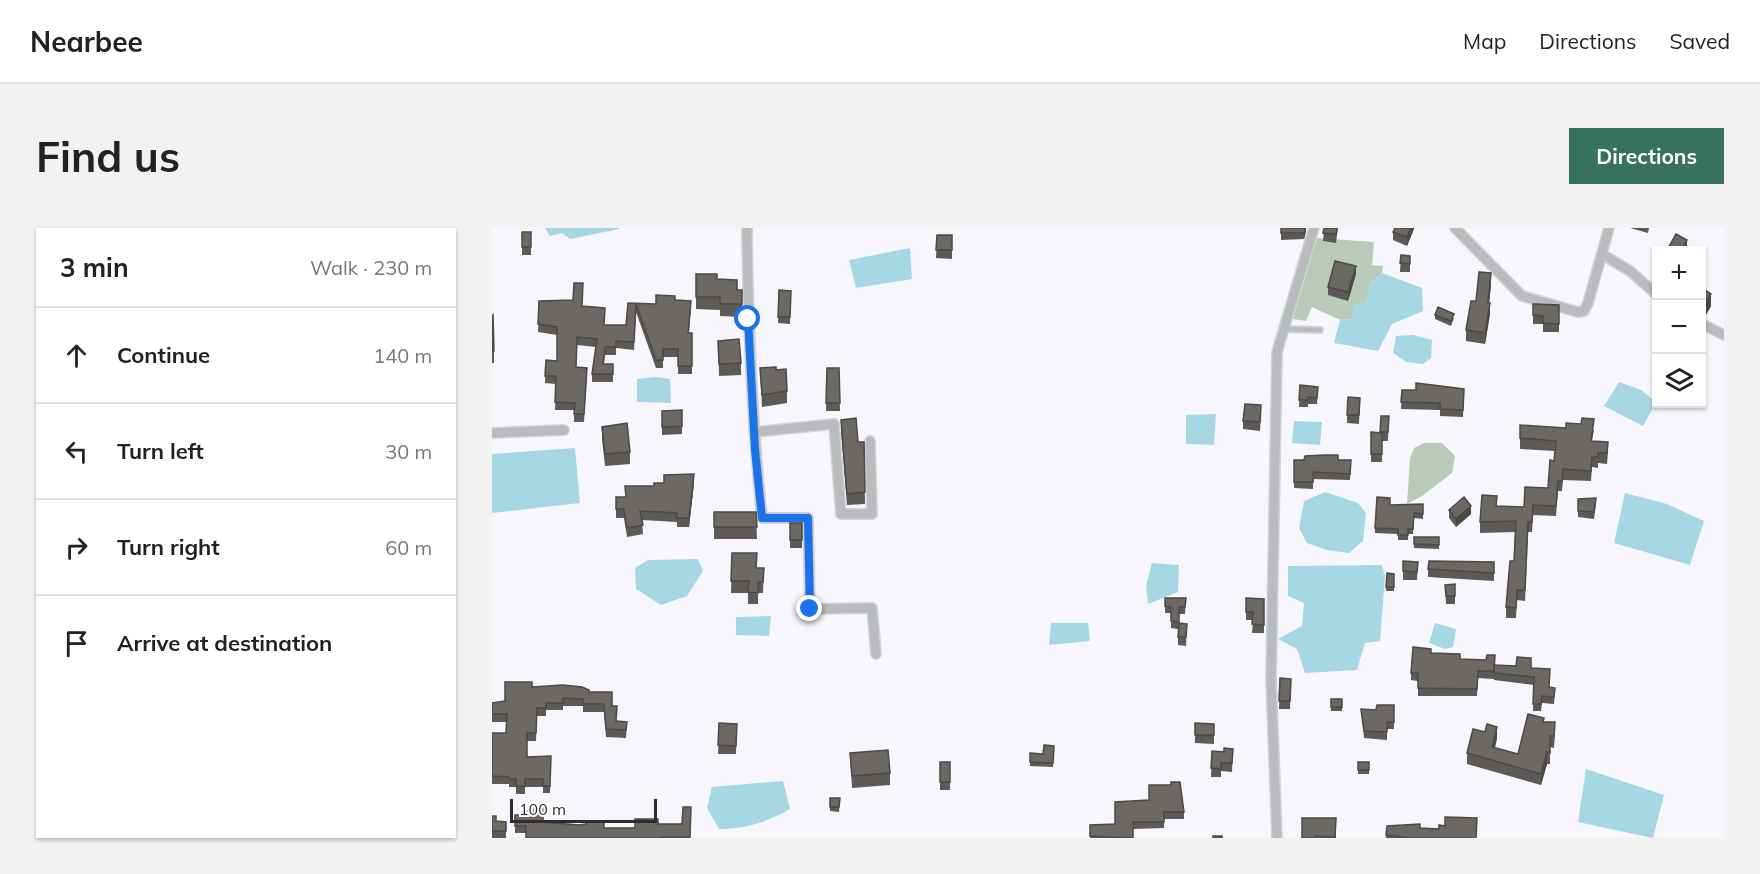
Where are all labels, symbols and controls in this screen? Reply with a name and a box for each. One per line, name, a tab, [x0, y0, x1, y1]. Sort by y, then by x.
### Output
text: Nearbee	[30, 24, 143, 59]
text: Map	[1463, 28, 1506, 54]
text: Directions	[1539, 28, 1636, 54]
text: Saved	[1669, 28, 1730, 54]
button: Directions	[1569, 128, 1724, 184]
text: Find us	[36, 130, 180, 183]
map controls	[1652, 246, 1706, 408]
button: +	[1652, 246, 1706, 300]
text: 3 min	[60, 251, 129, 284]
text: Walk · 230 m	[310, 255, 432, 280]
button: −	[1652, 300, 1706, 354]
route start	[734, 305, 760, 331]
icon: ahead	[60, 339, 93, 372]
text: Continue	[117, 341, 210, 369]
text: 140 m	[373, 343, 432, 368]
button: layers	[1652, 354, 1706, 408]
icon: left	[60, 435, 93, 468]
text: Turn left	[117, 437, 204, 465]
text: 30 m	[385, 439, 432, 464]
icon: right	[60, 531, 93, 564]
text: Turn right	[117, 533, 220, 561]
text: 60 m	[385, 535, 432, 560]
route end	[796, 595, 822, 621]
icon: arrive	[60, 627, 93, 660]
text: Arrive at destination	[117, 629, 332, 657]
scale bar	[510, 796, 657, 824]
text: 100 m	[519, 799, 566, 819]

